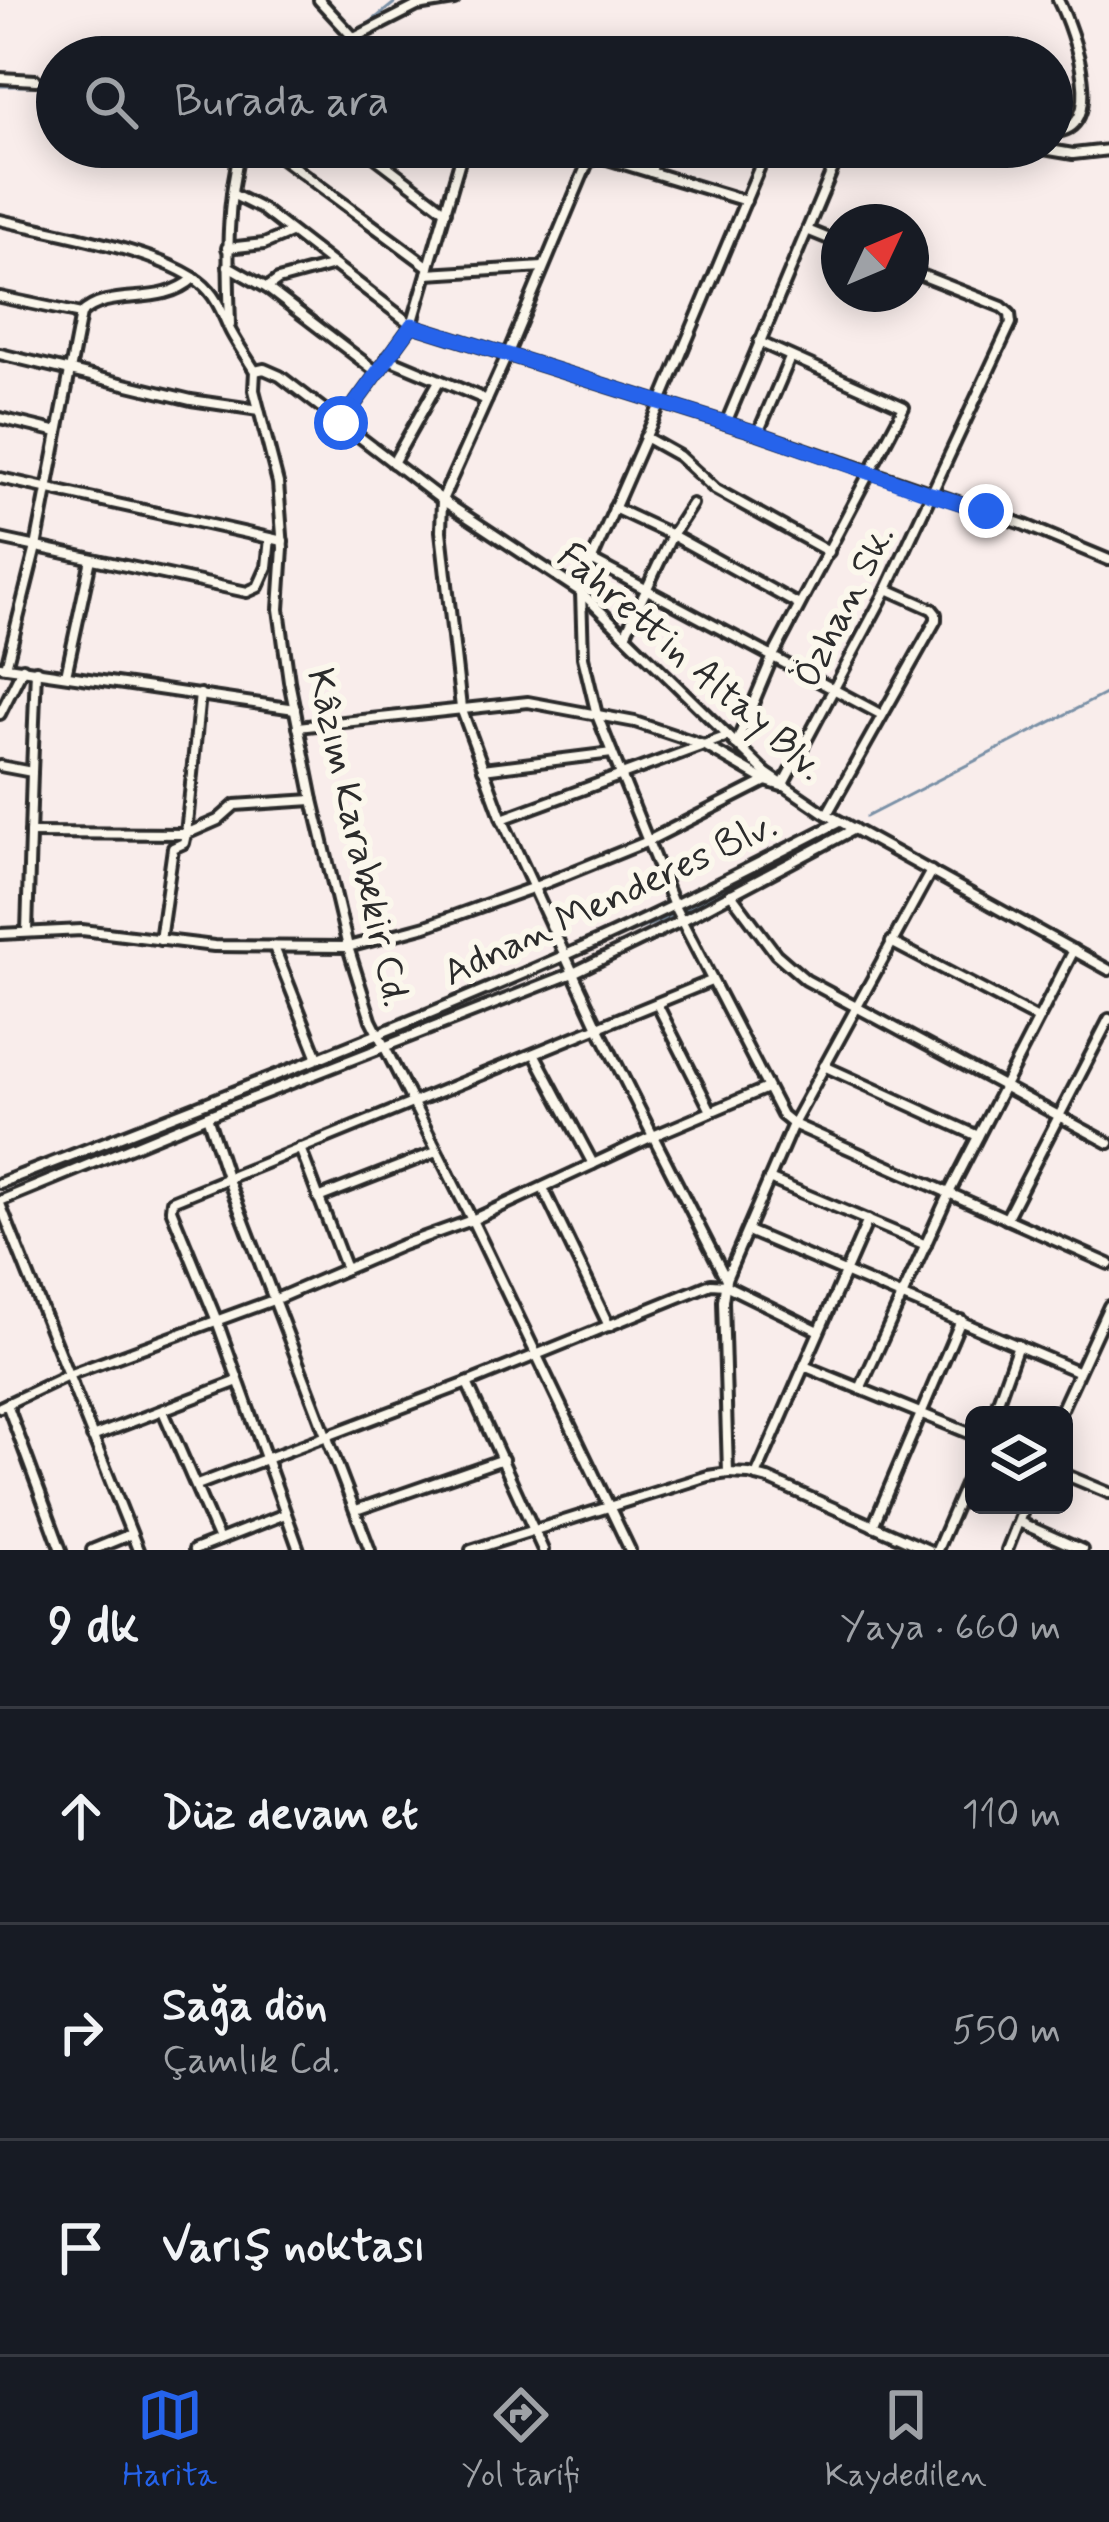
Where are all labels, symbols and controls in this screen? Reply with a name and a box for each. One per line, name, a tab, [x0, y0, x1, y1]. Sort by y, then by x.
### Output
search box	[36, 36, 1073, 168]
icon: search	[78, 69, 144, 135]
text: Burada ara	[174, 73, 389, 132]
north arrow	[821, 204, 929, 312]
route start	[314, 396, 368, 450]
route end	[959, 484, 1013, 538]
street label: Özhan Sk.	[782, 516, 908, 697]
street label: Fahrettin Altay Blv.	[545, 532, 834, 793]
street label: Kâzım Karabekir Cd.	[293, 664, 420, 1012]
street label: Adnan Menderes Blv.	[435, 800, 786, 1000]
map controls	[965, 1406, 1073, 1514]
button: layers	[965, 1406, 1073, 1514]
text: 9 dk	[48, 1595, 139, 1661]
text: Yaya · 660 m	[840, 1603, 1061, 1654]
icon: ahead	[48, 1783, 114, 1849]
text: Düz devam et	[162, 1786, 418, 1845]
text: 110 m	[962, 1790, 1061, 1841]
text: Sağa dön	[162, 1977, 327, 2036]
icon: right	[48, 1999, 114, 2065]
text: 550 m	[952, 2006, 1061, 2057]
text: Çamlık Cd.	[162, 2036, 340, 2087]
icon: arrive	[48, 2215, 114, 2281]
text: Varış noktası	[162, 2218, 426, 2277]
tab: Harita	[122, 2382, 217, 2498]
tab: Yol tarifi	[462, 2382, 580, 2498]
tab: Kaydedilen	[825, 2382, 987, 2498]

